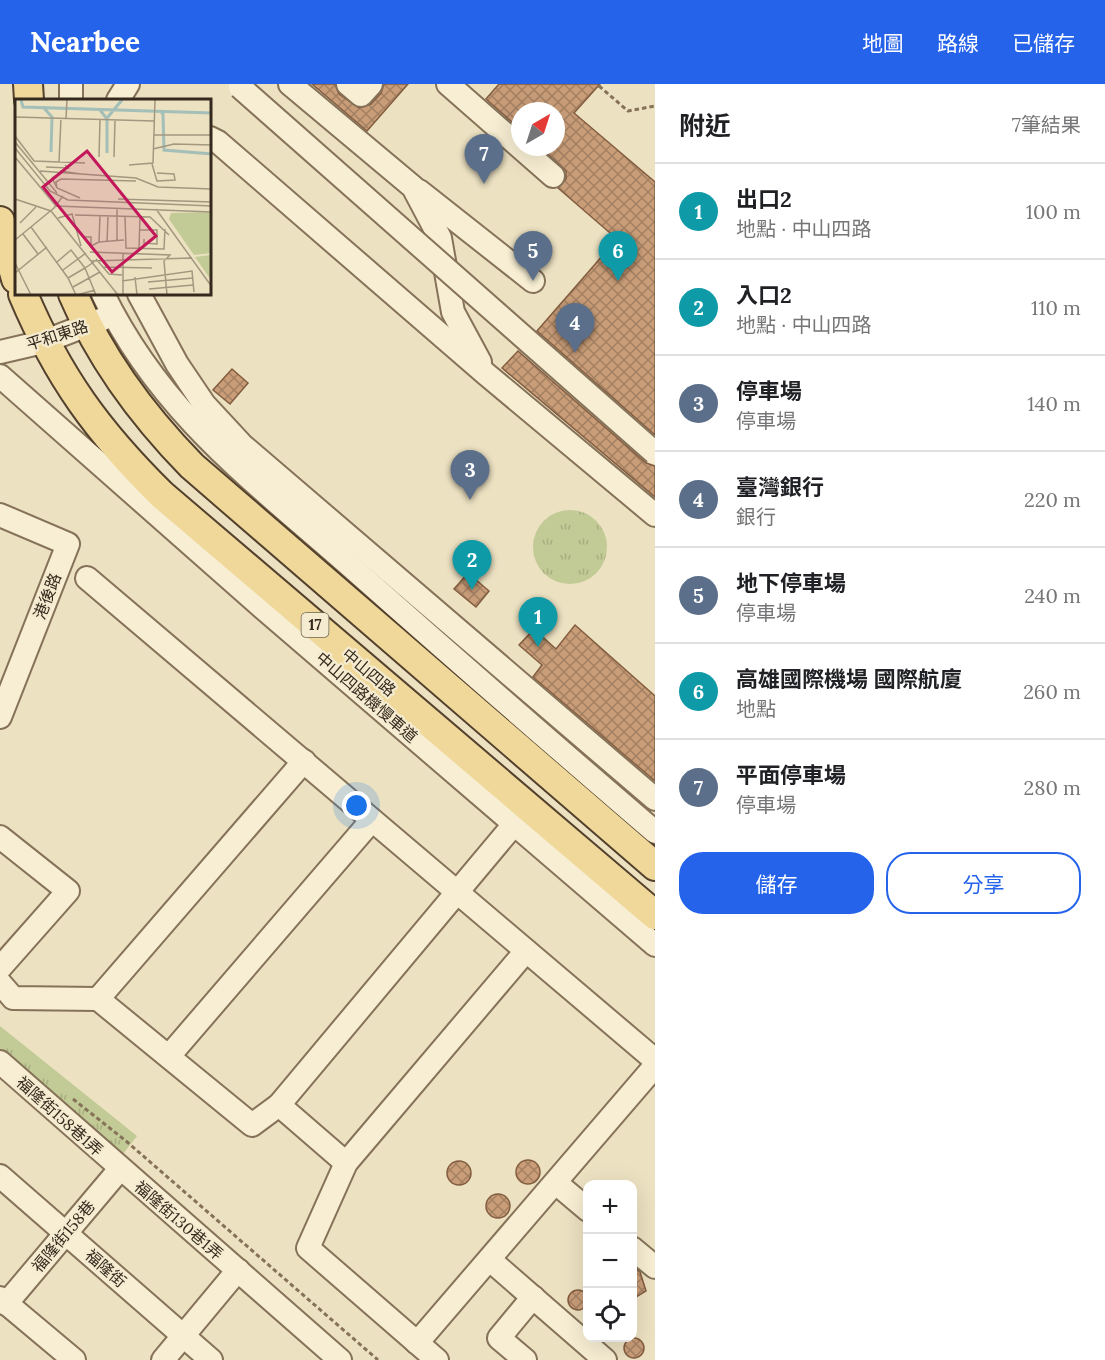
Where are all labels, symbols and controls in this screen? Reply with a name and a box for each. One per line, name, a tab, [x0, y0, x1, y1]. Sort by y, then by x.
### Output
text: Nearbee	[30, 24, 140, 60]
text: 地圖	[862, 30, 904, 57]
text: 路線	[937, 30, 979, 57]
text: 已儲存	[1012, 30, 1075, 57]
inset map	[15, 99, 212, 296]
north arrow	[511, 102, 565, 156]
text: 附近	[679, 109, 731, 142]
text: 7筆結果	[1012, 112, 1081, 137]
pin: 7	[464, 135, 504, 184]
text: 出口2	[736, 185, 792, 213]
text: 1	[694, 199, 703, 224]
text: 100 m	[1026, 199, 1081, 224]
text: 地點 · 中山四路	[736, 216, 872, 241]
pin: 5	[514, 232, 552, 281]
pin: 6	[598, 232, 638, 281]
text: 入口2	[736, 281, 792, 309]
text: 2	[693, 295, 704, 320]
text: 110 m	[1031, 295, 1081, 320]
pin: 4	[556, 304, 594, 353]
text: 地點 · 中山四路	[736, 312, 872, 337]
street label: 平和東路	[23, 316, 91, 354]
text: 停車場	[736, 377, 802, 405]
text: 3	[693, 391, 704, 416]
text: 140 m	[1027, 391, 1081, 416]
text: 停車場	[736, 408, 796, 433]
pin: 3	[450, 450, 490, 500]
text: 臺灣銀行	[736, 473, 824, 501]
text: 4	[693, 487, 704, 512]
text: 220 m	[1024, 487, 1081, 512]
text: 銀行	[736, 504, 776, 529]
pin: 2	[452, 540, 492, 590]
text: 地下停車場	[736, 569, 846, 597]
street label: 港後路	[29, 570, 65, 622]
text: 5	[693, 583, 704, 608]
text: 240 m	[1024, 583, 1081, 608]
pin: 1	[518, 598, 558, 647]
text: 停車場	[736, 600, 796, 625]
road number: 17	[302, 613, 328, 637]
street label: 中山四路	[338, 644, 400, 700]
street label: 中山四路機慢車道	[312, 647, 422, 747]
text: 高雄國際機場 國際航廈	[736, 665, 962, 693]
text: 6	[693, 679, 704, 704]
text: 260 m	[1023, 679, 1081, 704]
text: 地點	[736, 696, 776, 721]
text: 平面停車場	[736, 761, 846, 789]
text: 7	[694, 775, 703, 800]
text: 280 m	[1023, 775, 1081, 800]
your location	[342, 791, 371, 820]
text: 停車場	[736, 792, 796, 817]
button: 儲存	[679, 852, 874, 914]
button: 分享	[886, 852, 1081, 914]
street label: 福隆街158巷1弄	[13, 1072, 107, 1160]
street label: 福隆街130巷1弄	[131, 1176, 227, 1264]
map controls	[583, 1180, 637, 1342]
button: +	[583, 1180, 637, 1234]
street label: 福隆街158巷	[27, 1196, 99, 1276]
button: −	[583, 1234, 637, 1288]
street label: 福隆街	[81, 1245, 131, 1291]
button: locate	[583, 1288, 637, 1342]

